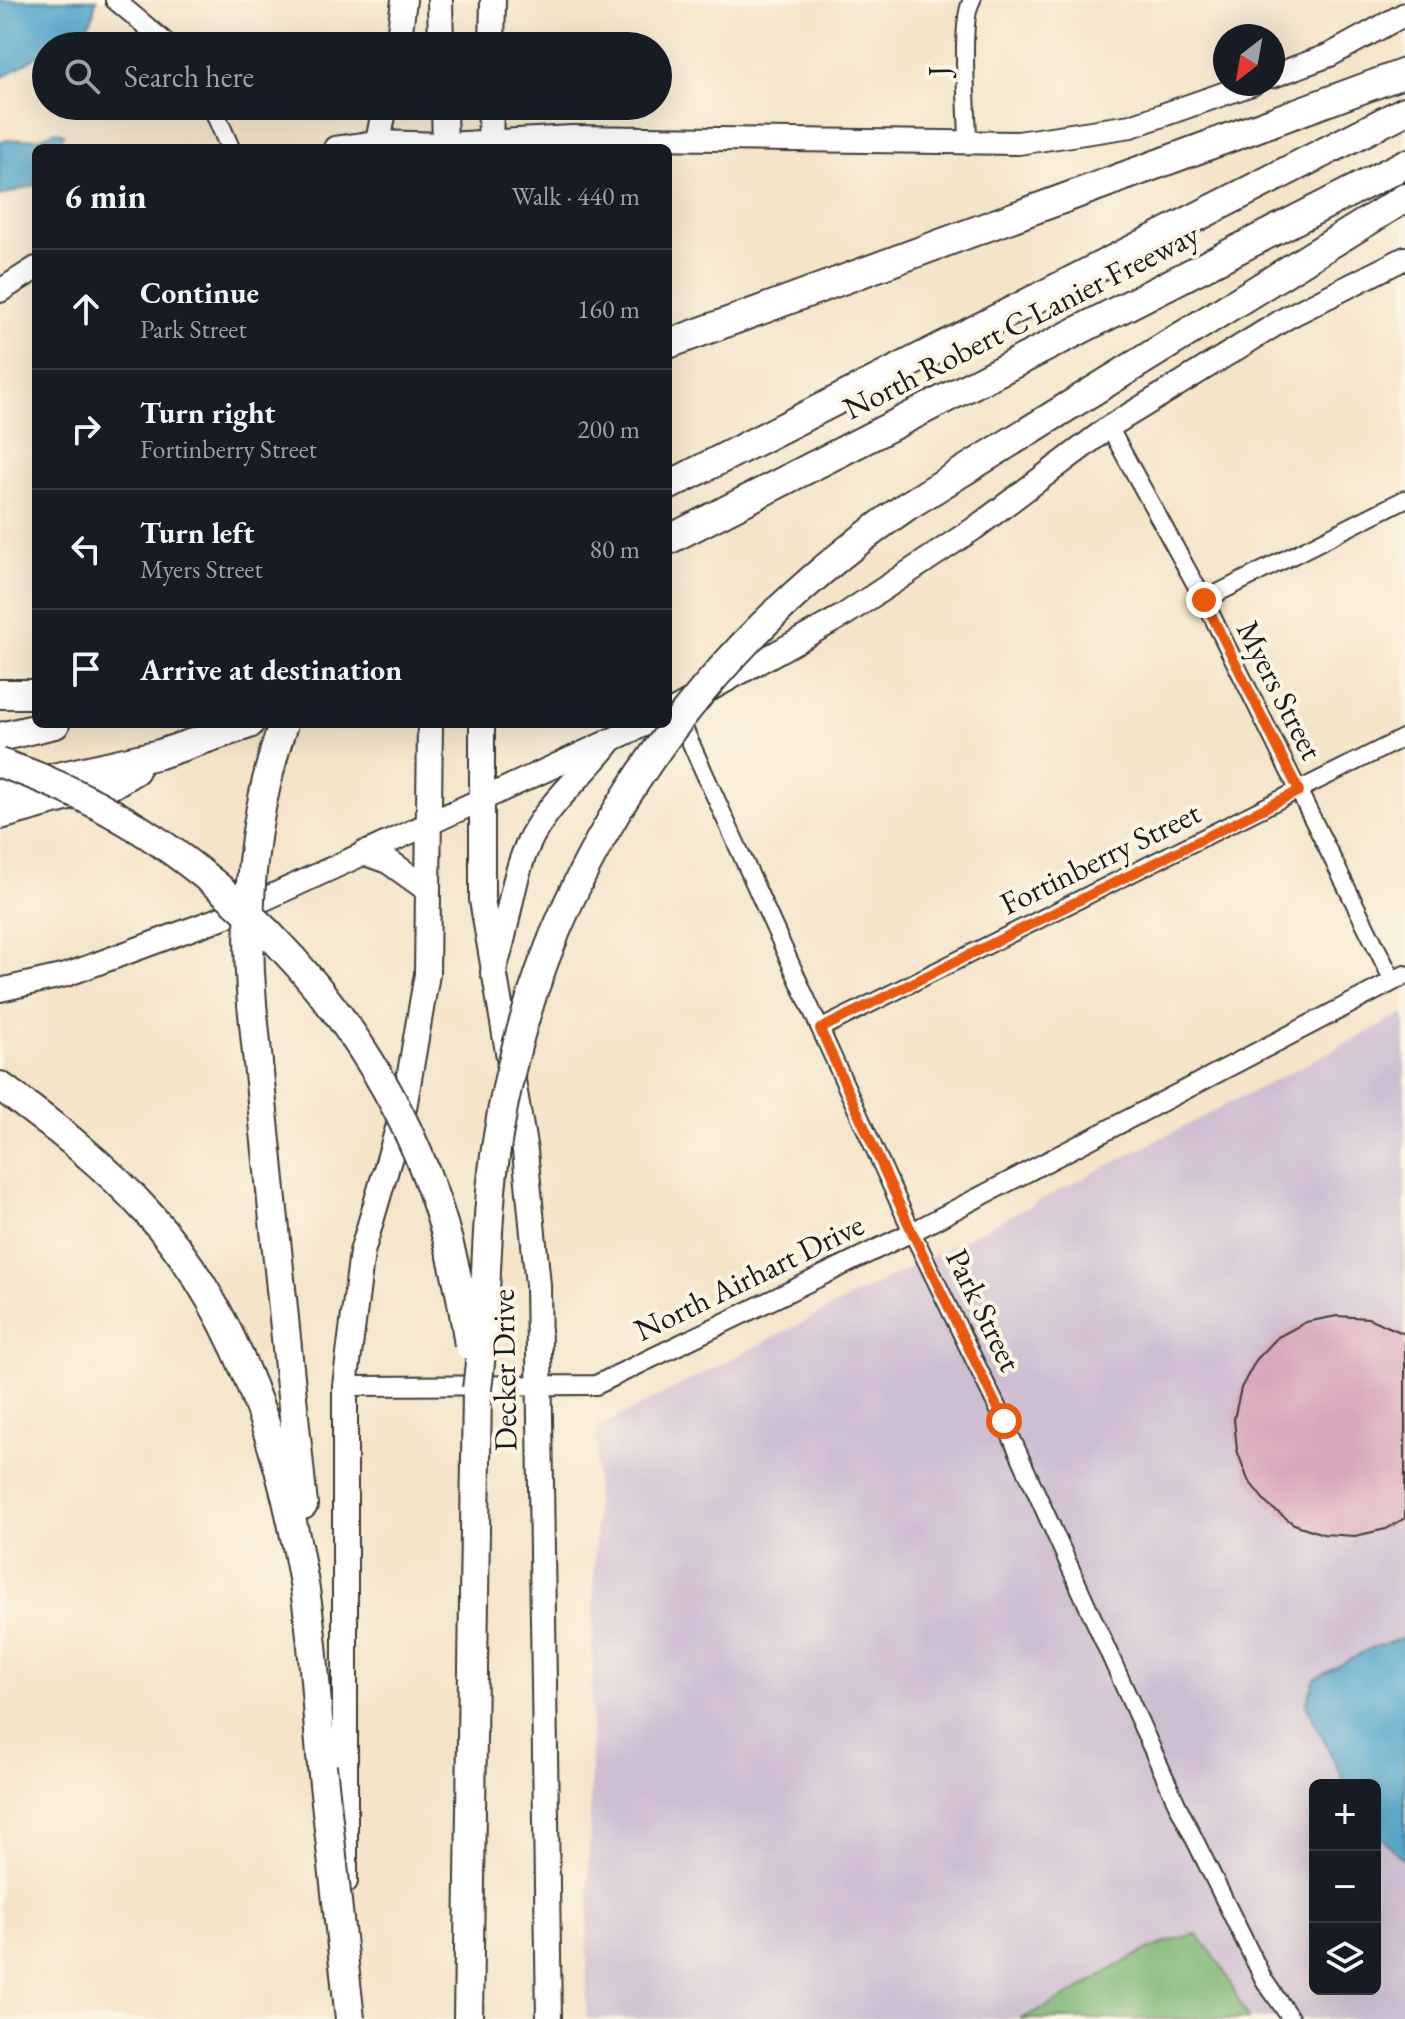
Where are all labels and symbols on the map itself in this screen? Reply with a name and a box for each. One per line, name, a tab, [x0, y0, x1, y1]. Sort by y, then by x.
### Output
north arrow	[1213, 24, 1285, 96]
street label: J	[918, 65, 960, 80]
street label: North Robert C Lanier Freeway	[836, 212, 1207, 429]
route end	[1186, 582, 1222, 618]
street label: Myers Street	[1227, 613, 1333, 767]
street label: Fortinberry Street	[993, 791, 1207, 925]
street label: North Airhart Drive	[627, 1203, 871, 1351]
street label: Park Street	[936, 1242, 1032, 1378]
street label: Decker Drive	[482, 1289, 526, 1451]
route start	[986, 1403, 1022, 1439]

